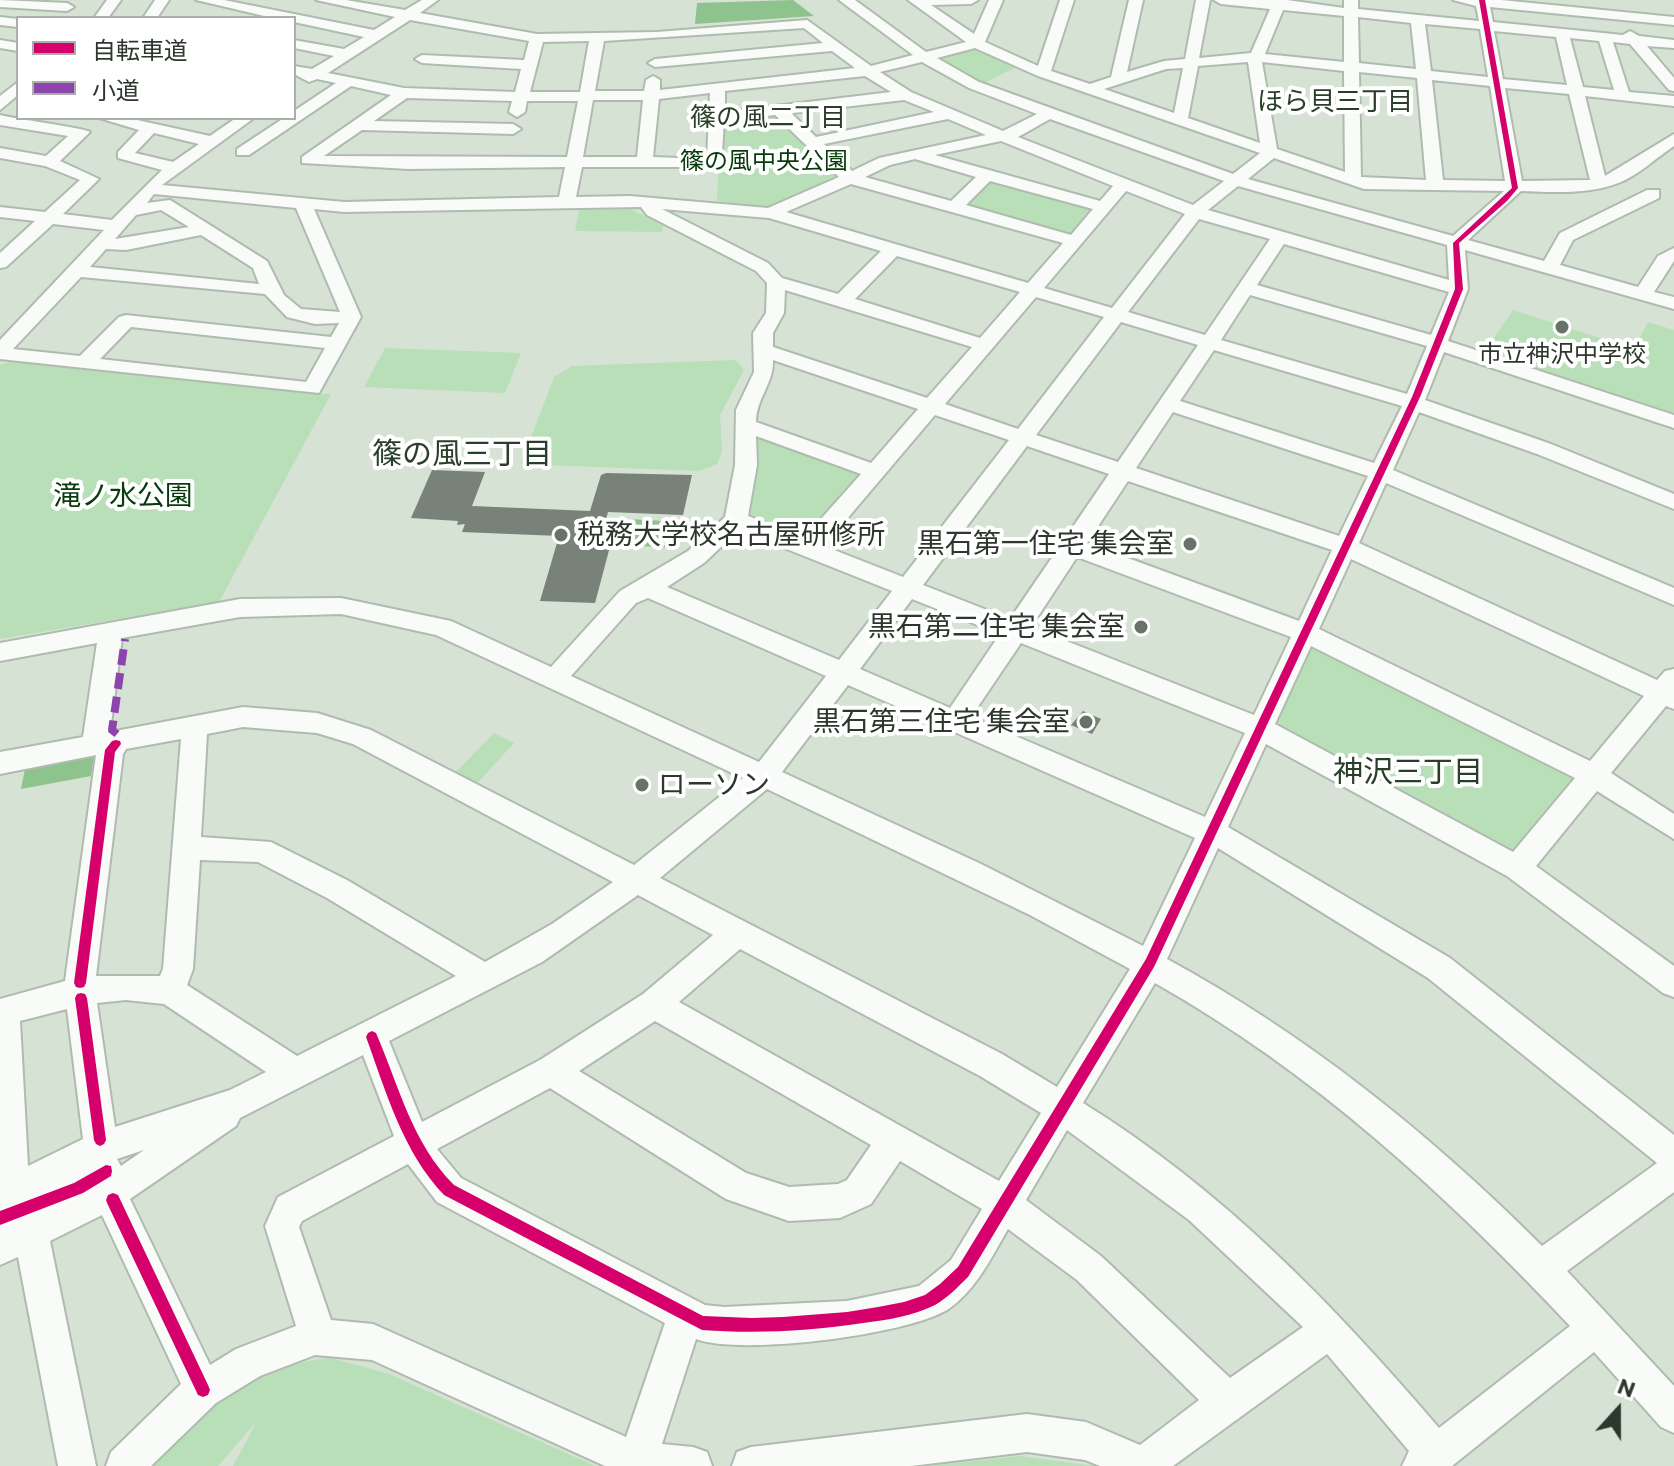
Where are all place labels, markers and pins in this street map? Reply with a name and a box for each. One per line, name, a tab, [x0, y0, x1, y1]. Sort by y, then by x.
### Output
marker: 市立神沢中学校	[1553, 318, 1571, 336]
place label: 市立神沢中学校	[1478, 340, 1646, 368]
place label: 税務大学校名古屋研修所	[577, 518, 885, 552]
marker: 税務大学校名古屋研修所	[552, 526, 570, 544]
place label: 黒石第一住宅 集会室	[917, 527, 1174, 561]
marker: 黒石第一住宅 集会室	[1181, 535, 1199, 553]
place label: 黒石第二住宅 集会室	[868, 610, 1125, 644]
marker: 黒石第二住宅 集会室	[1132, 618, 1150, 636]
place label: 黒石第三住宅 集会室	[813, 705, 1070, 739]
marker: 黒石第三住宅 集会室	[1077, 713, 1095, 731]
place label: ローソン	[658, 768, 770, 802]
marker: ローソン	[633, 776, 651, 794]

